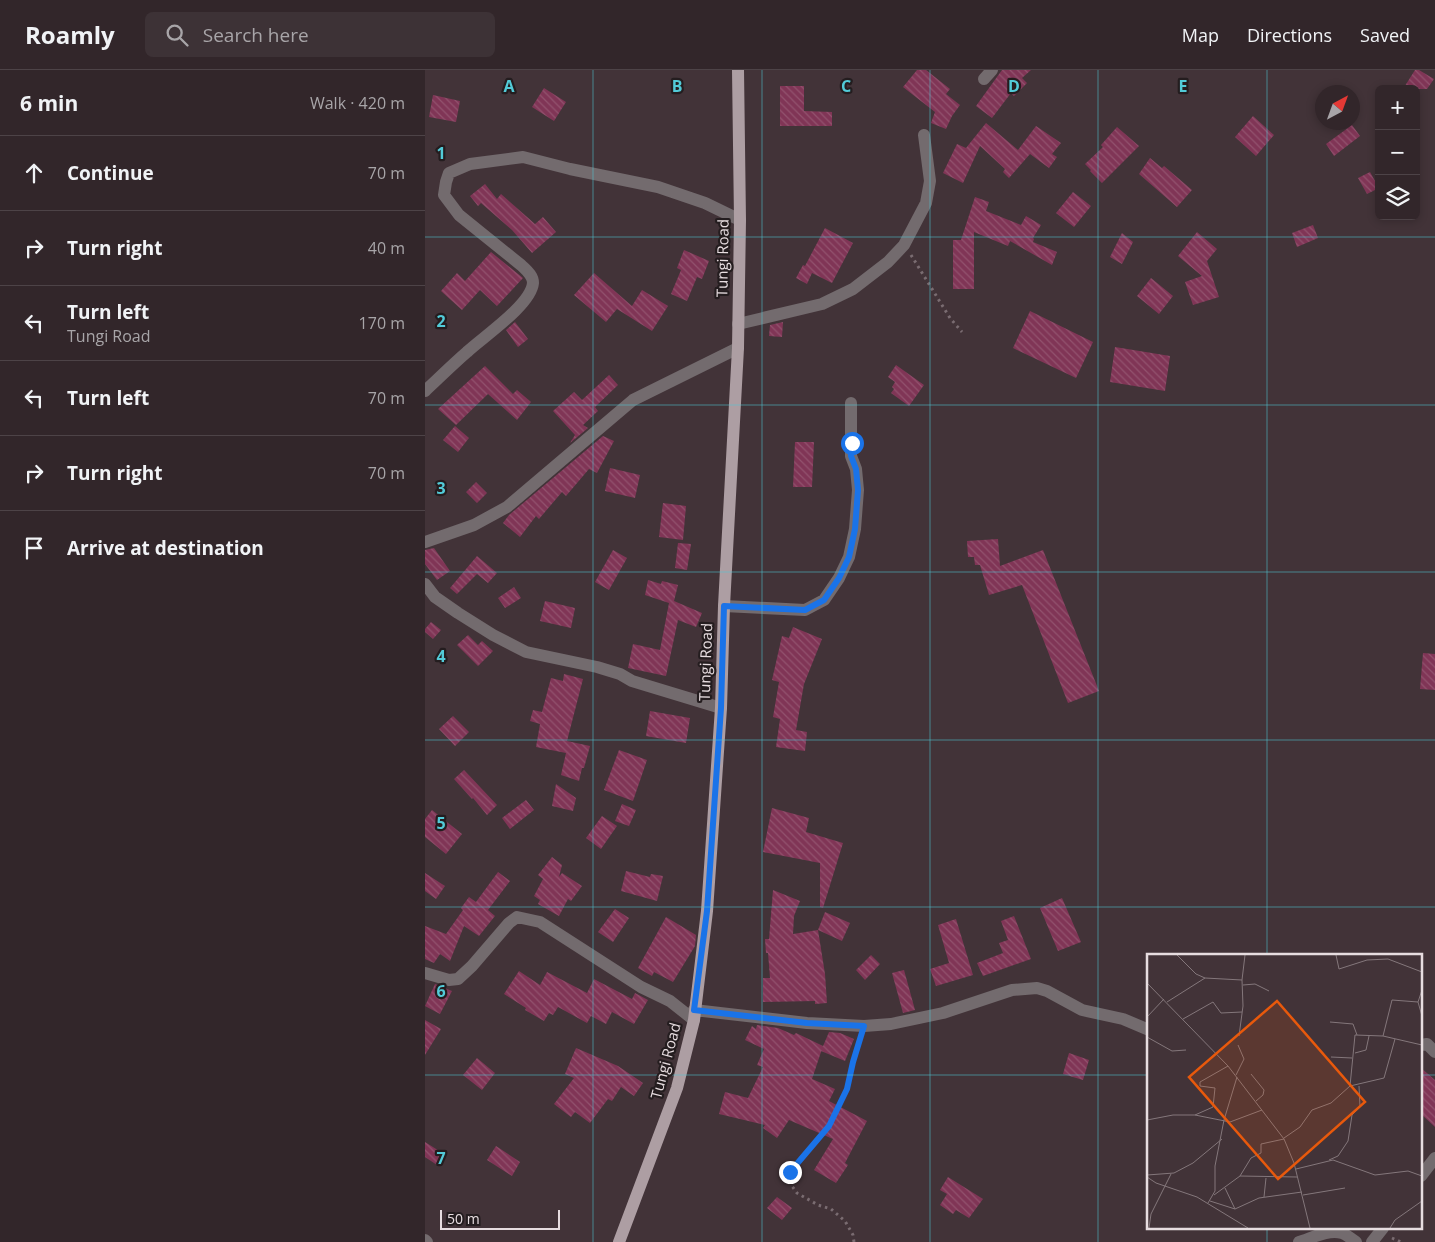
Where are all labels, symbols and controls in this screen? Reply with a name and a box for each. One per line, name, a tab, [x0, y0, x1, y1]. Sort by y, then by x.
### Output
search box	[145, 12, 495, 57]
text: Roamly	[25, 18, 115, 51]
icon: search	[163, 21, 191, 49]
text: Search here	[203, 22, 309, 48]
text: Map	[1182, 23, 1219, 47]
text: Directions	[1247, 23, 1332, 47]
text: Saved	[1360, 23, 1410, 47]
text: A	[503, 75, 515, 97]
text: B	[672, 75, 682, 97]
text: C	[841, 75, 851, 97]
text: D	[1008, 75, 1020, 97]
text: E	[1179, 75, 1188, 97]
north arrow	[1315, 85, 1360, 130]
map controls	[1375, 85, 1420, 220]
button: +	[1375, 85, 1420, 130]
text: 6 min	[20, 89, 78, 117]
text: Walk · 420 m	[310, 92, 405, 114]
button: −	[1375, 130, 1420, 175]
text: 1	[436, 142, 446, 164]
icon: ahead	[20, 159, 48, 187]
text: Continue	[67, 160, 154, 186]
text: 70 m	[368, 162, 405, 184]
button: layers	[1375, 175, 1420, 220]
street label: Tungi Road	[711, 219, 733, 297]
icon: right	[20, 234, 48, 262]
text: Turn right	[67, 235, 162, 261]
text: 40 m	[368, 237, 405, 259]
text: Turn left	[67, 299, 149, 325]
icon: left	[20, 309, 48, 337]
text: 2	[436, 310, 446, 332]
text: 170 m	[359, 312, 405, 334]
text: Tungi Road	[67, 325, 151, 347]
icon: left	[20, 384, 48, 412]
text: Turn left	[67, 385, 149, 411]
text: 70 m	[368, 387, 405, 409]
route start	[841, 432, 864, 455]
icon: right	[20, 459, 48, 487]
text: Turn right	[67, 460, 162, 486]
text: 70 m	[368, 462, 405, 484]
text: 3	[436, 477, 446, 499]
icon: arrive	[20, 534, 48, 562]
text: Arrive at destination	[67, 535, 264, 561]
street label: Tungi Road	[694, 622, 716, 701]
text: 4	[436, 645, 446, 667]
text: 5	[436, 812, 446, 834]
inset map	[1147, 954, 1423, 1230]
text: 6	[436, 980, 446, 1002]
street label: Tungi Road	[645, 1020, 685, 1101]
text: 7	[436, 1147, 446, 1169]
route end	[779, 1161, 802, 1184]
scale bar	[440, 1207, 560, 1230]
text: 50 m	[447, 1209, 480, 1228]

